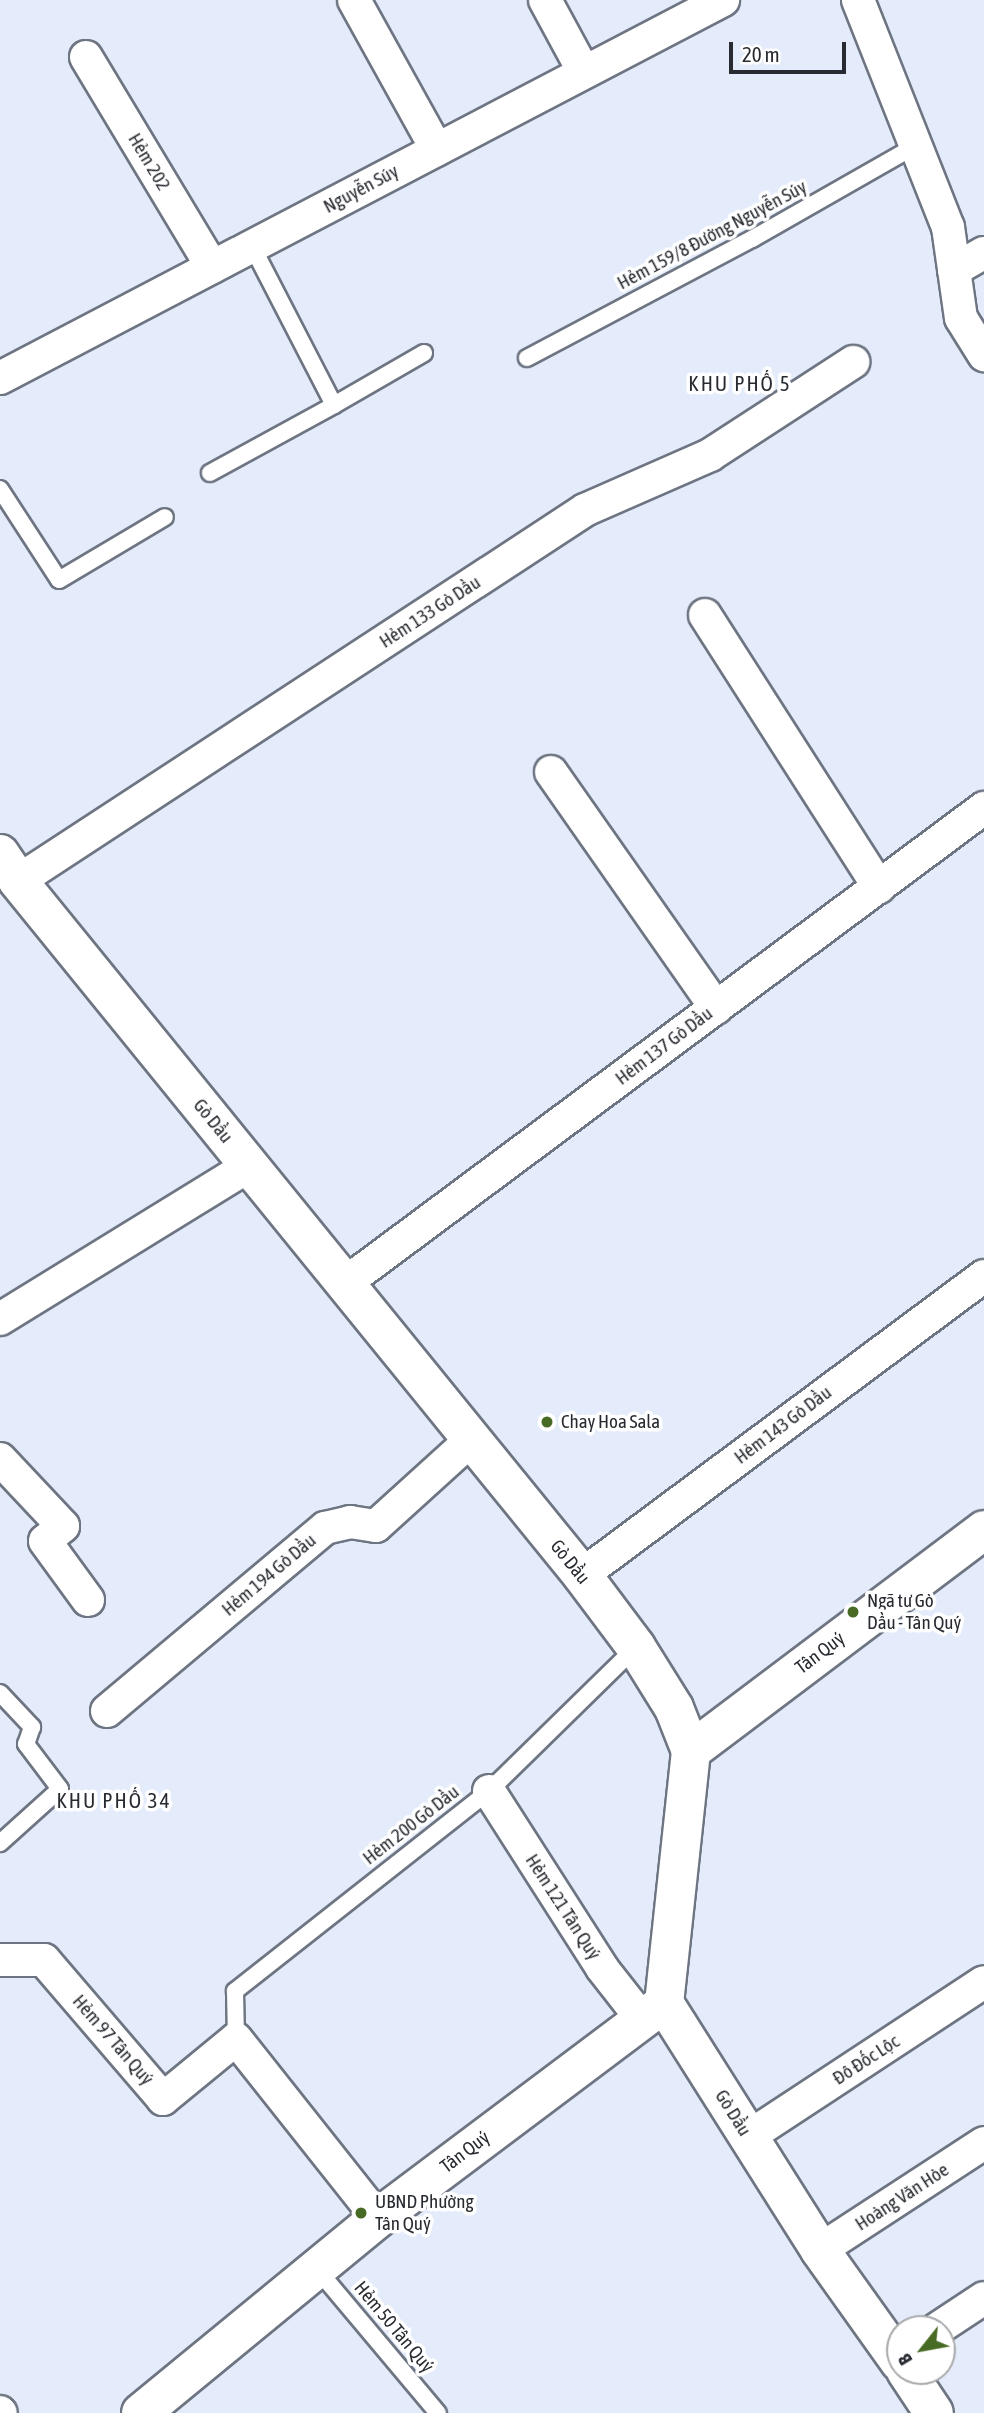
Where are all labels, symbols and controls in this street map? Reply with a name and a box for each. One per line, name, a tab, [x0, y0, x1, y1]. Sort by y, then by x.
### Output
scale bar	[732, 28, 849, 72]
text: 20 m	[742, 42, 780, 66]
street label: Hẻm 202	[123, 129, 175, 195]
street label: Nguyễn Súy	[320, 160, 402, 218]
street label: Hẻm 159/8 Đường Nguyễn Súy	[613, 175, 811, 295]
district label: KHU PHỐ 5	[689, 370, 791, 396]
street label: Hẻm 133 Gò Dầu	[375, 571, 485, 653]
street label: Hẻm 137 Gò Dầu	[611, 1002, 717, 1090]
street label: Gò Dầu	[188, 1094, 238, 1148]
street label: Hẻm 143 Gò Dầu	[730, 1381, 836, 1469]
place label: Chay Hoa Sala	[561, 1411, 660, 1433]
marker: Chay Hoa Sala	[539, 1414, 555, 1430]
street label: Hẻm 194 Gò Dầu	[217, 1529, 321, 1621]
street label: Gò Dầu	[545, 1535, 595, 1589]
place label: Ngã tư Gò Dầu - Tân Quý	[867, 1590, 961, 1634]
marker: Ngã tư Gò Dầu - Tân Quý	[845, 1604, 861, 1620]
street label: Tân Quý	[791, 1627, 849, 1679]
street label: Hẻm 200 Gò Dầu	[358, 1780, 464, 1870]
district label: KHU PHỐ 34	[58, 1787, 170, 1813]
street label: Hẻm 121 Tân Quý	[520, 1850, 606, 1964]
street label: Hẻm 97 Tân Quý	[68, 1990, 158, 2090]
street label: Đô Đốc Lộc	[828, 2030, 904, 2090]
street label: Gò Dầu	[710, 2086, 756, 2140]
street label: Tân Quý	[436, 2126, 494, 2178]
street label: Hoàng Văn Hòe	[851, 2158, 953, 2236]
place label: UBND Phường Tân Quý	[375, 2191, 474, 2235]
marker: UBND Phường Tân Quý	[353, 2205, 369, 2221]
street label: Hẻm 50 Tân Quý	[349, 2277, 439, 2377]
north arrow	[886, 2315, 956, 2385]
text: B	[893, 2350, 916, 2369]

